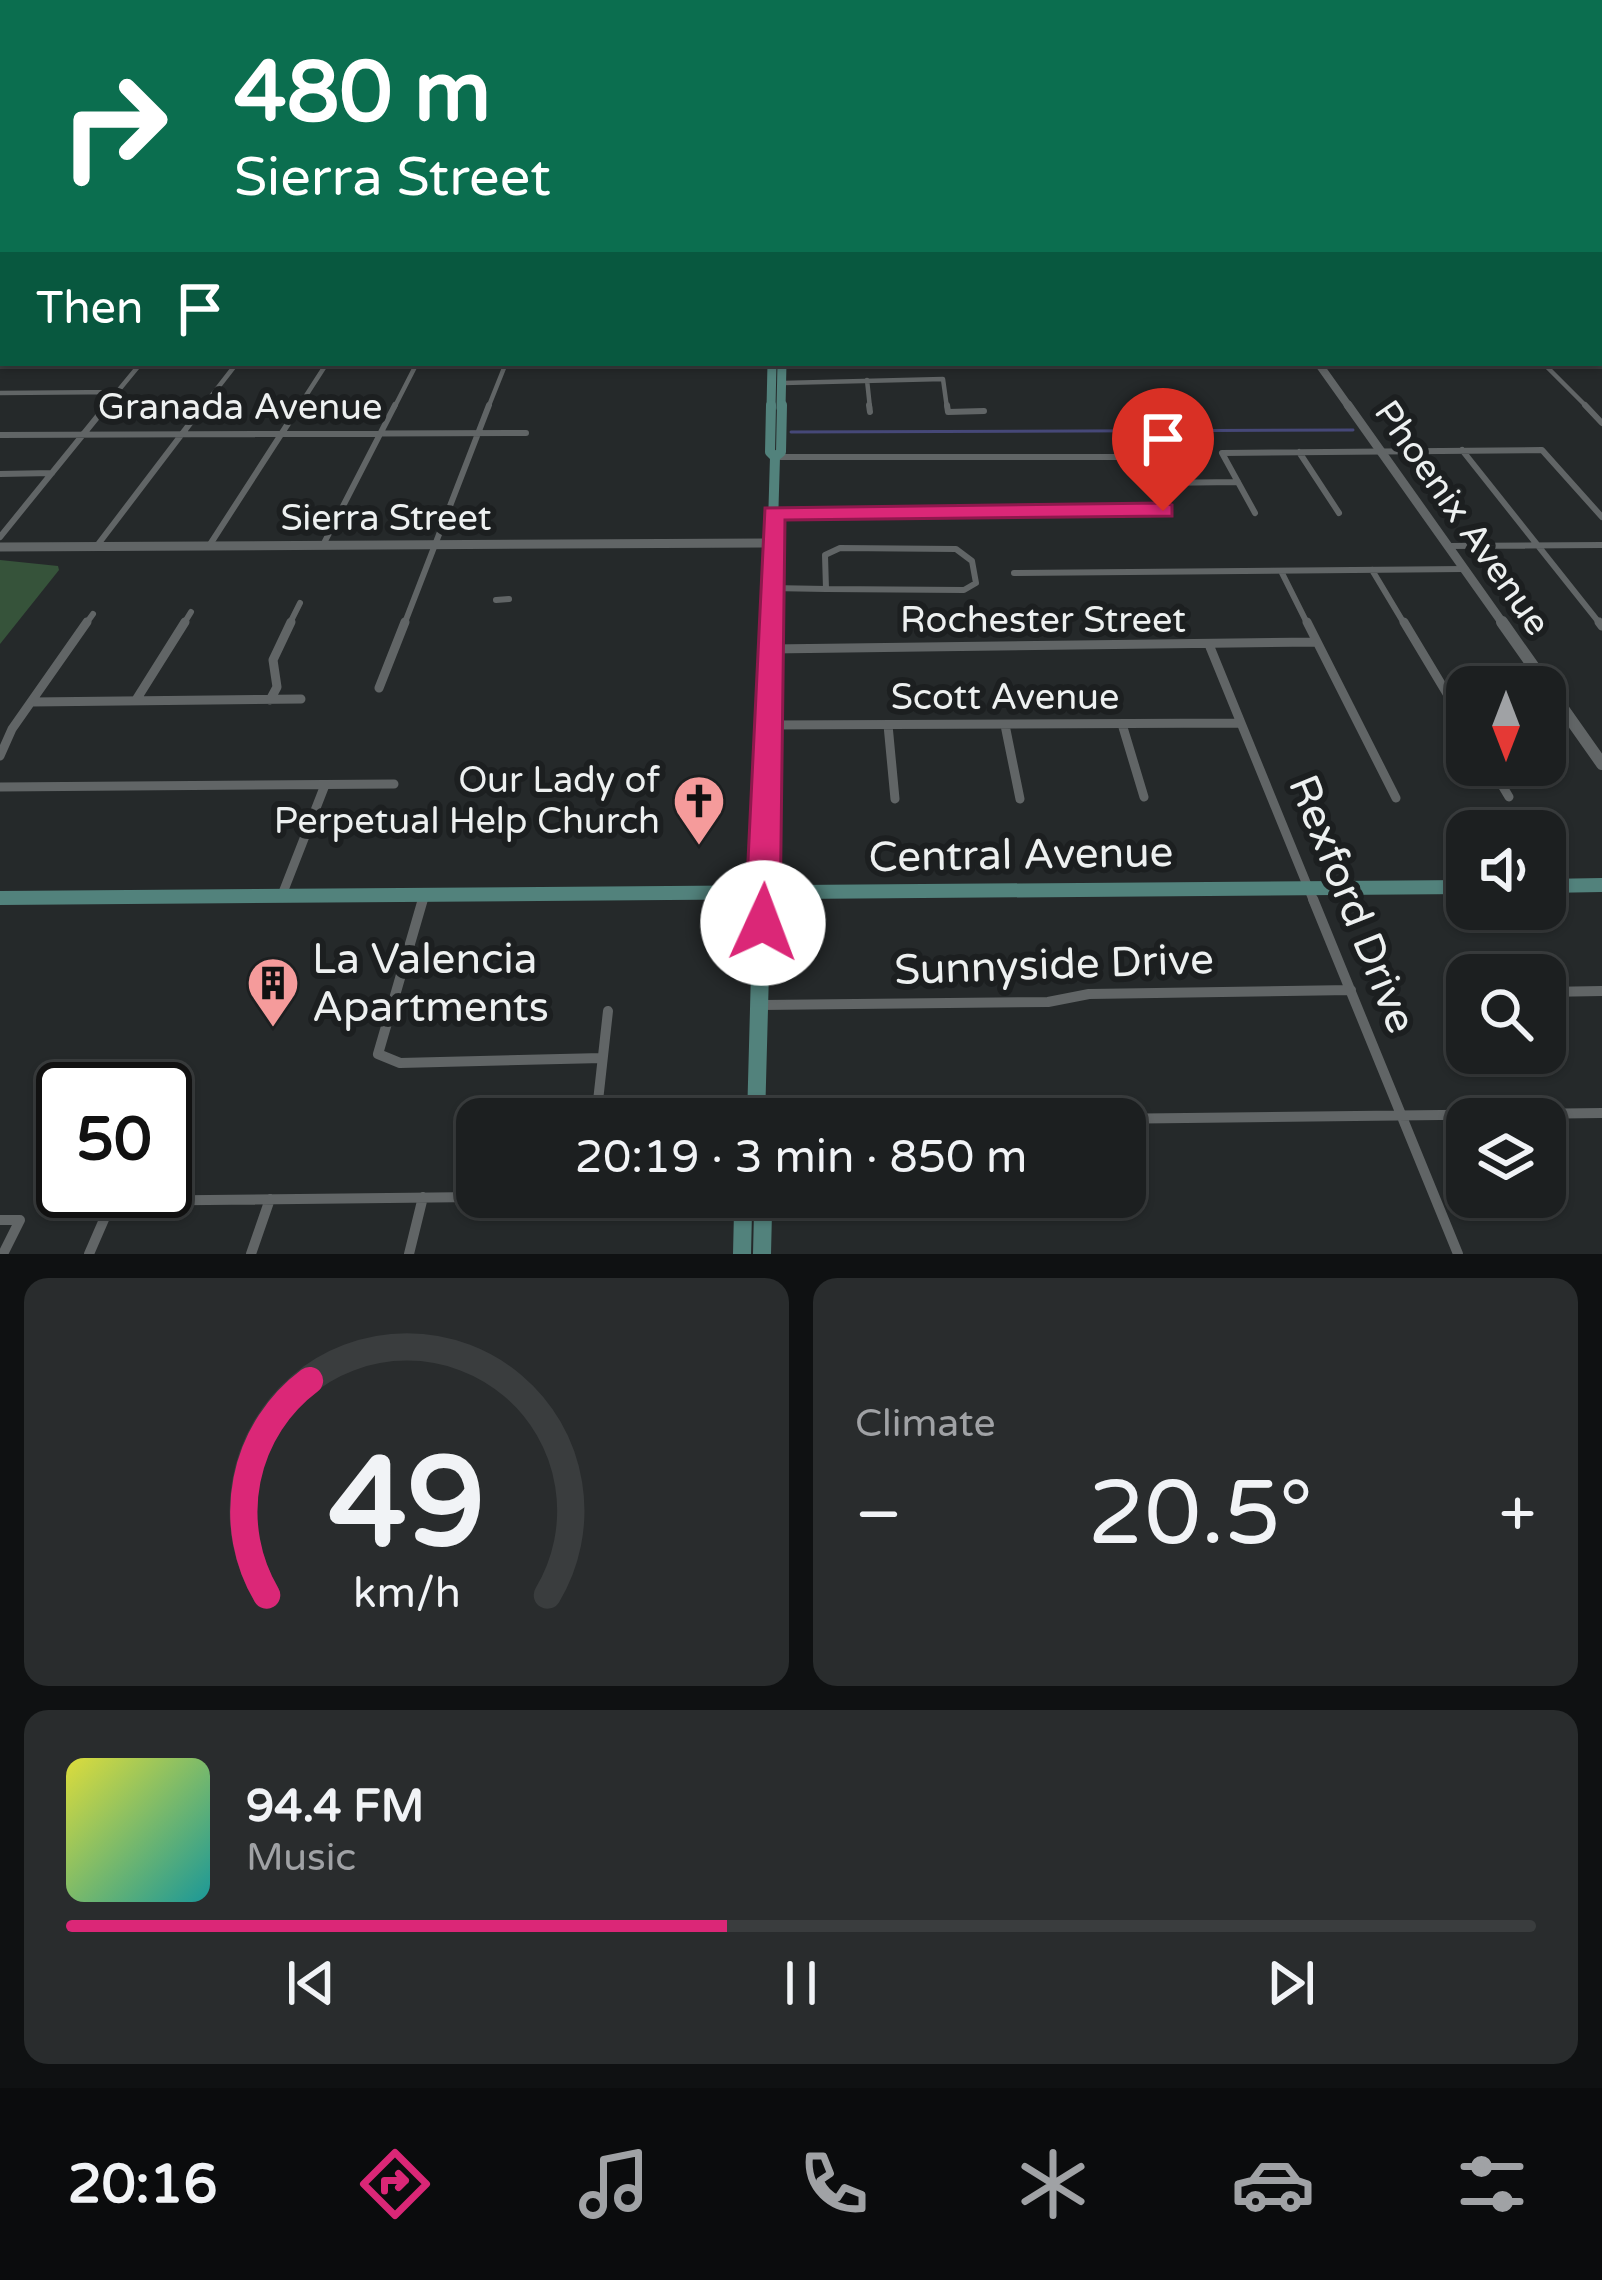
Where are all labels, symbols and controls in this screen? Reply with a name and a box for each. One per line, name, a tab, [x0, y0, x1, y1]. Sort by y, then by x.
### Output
text: 480 m	[234, 43, 491, 144]
icon: right	[36, 48, 192, 204]
text: Sierra Street	[234, 145, 551, 210]
icon: arrive	[167, 276, 233, 342]
text: Then	[36, 282, 143, 336]
street label: Granada Avenue	[98, 386, 382, 429]
pin	[1112, 388, 1214, 511]
street label: Phoenix Avenue	[1365, 392, 1559, 644]
icon: arrive	[1130, 406, 1196, 472]
street label: Sierra Street	[280, 497, 492, 540]
street label: Rochester Street	[900, 599, 1186, 642]
north arrow	[1446, 666, 1566, 786]
map controls	[1446, 666, 1566, 1218]
street label: Scott Avenue	[891, 676, 1119, 719]
place label: Our Lady of Perpetual Help Church	[274, 759, 660, 843]
street label: Rexford Drive	[1277, 768, 1427, 1040]
church icon: Our Lady of Perpetual Help Church	[671, 773, 727, 847]
button: sound	[1446, 810, 1566, 930]
street label: Central Avenue	[868, 827, 1174, 883]
position arrow	[700, 860, 826, 986]
place label: La Valencia Apartments	[312, 934, 549, 1033]
street label: Sunnyside Drive	[893, 934, 1215, 996]
button: search	[1446, 954, 1566, 1074]
building icon: La Valencia Apartments	[245, 955, 301, 1029]
speed limit sign: 50	[36, 1062, 192, 1218]
button: layers	[1446, 1098, 1566, 1218]
text: 20:19 · 3 min · 850 m	[575, 1131, 1027, 1185]
text: Climate	[855, 1400, 995, 1447]
text: 49	[328, 1429, 485, 1580]
text: 20.5°	[1088, 1460, 1313, 1569]
text: −	[855, 1475, 902, 1555]
text: +	[1499, 1475, 1536, 1555]
text: km/h	[353, 1568, 460, 1619]
text: 94.4 FM	[246, 1780, 424, 1834]
text: Music	[246, 1834, 356, 1881]
icon: previous	[278, 1950, 344, 2016]
icon: pause	[768, 1950, 834, 2016]
icon: next	[1258, 1950, 1324, 2016]
icon: directions	[353, 2142, 437, 2226]
icon: music	[572, 2142, 656, 2226]
icon: phone	[792, 2142, 876, 2226]
icon: climate	[1011, 2142, 1095, 2226]
icon: car	[1231, 2142, 1315, 2226]
icon: filters	[1450, 2142, 1534, 2226]
text: 20:16	[68, 2152, 217, 2217]

